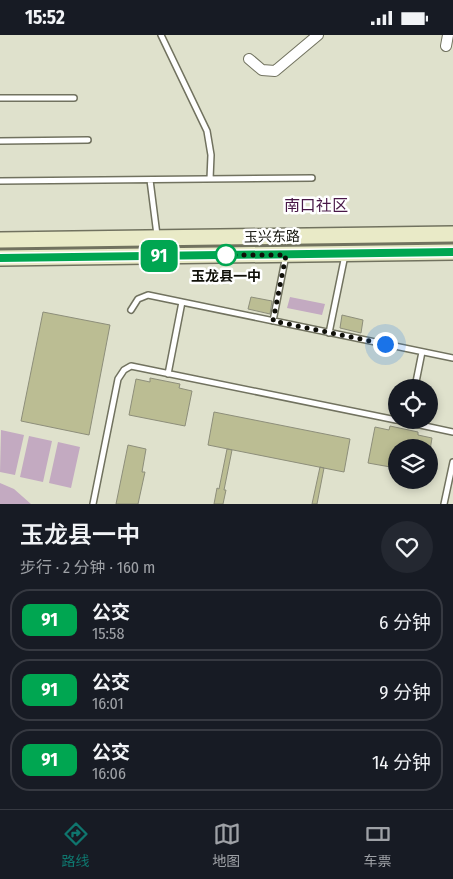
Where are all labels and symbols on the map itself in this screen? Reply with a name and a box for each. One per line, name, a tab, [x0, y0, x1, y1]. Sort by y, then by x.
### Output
district label: 南口社区	[284, 196, 348, 215]
street label: 玉兴东路	[244, 228, 300, 246]
line badge: 91	[136, 240, 182, 272]
marker: 玉龙县一中	[215, 244, 237, 266]
place label: 玉龙县一中	[191, 268, 261, 285]
your location	[373, 332, 398, 357]

